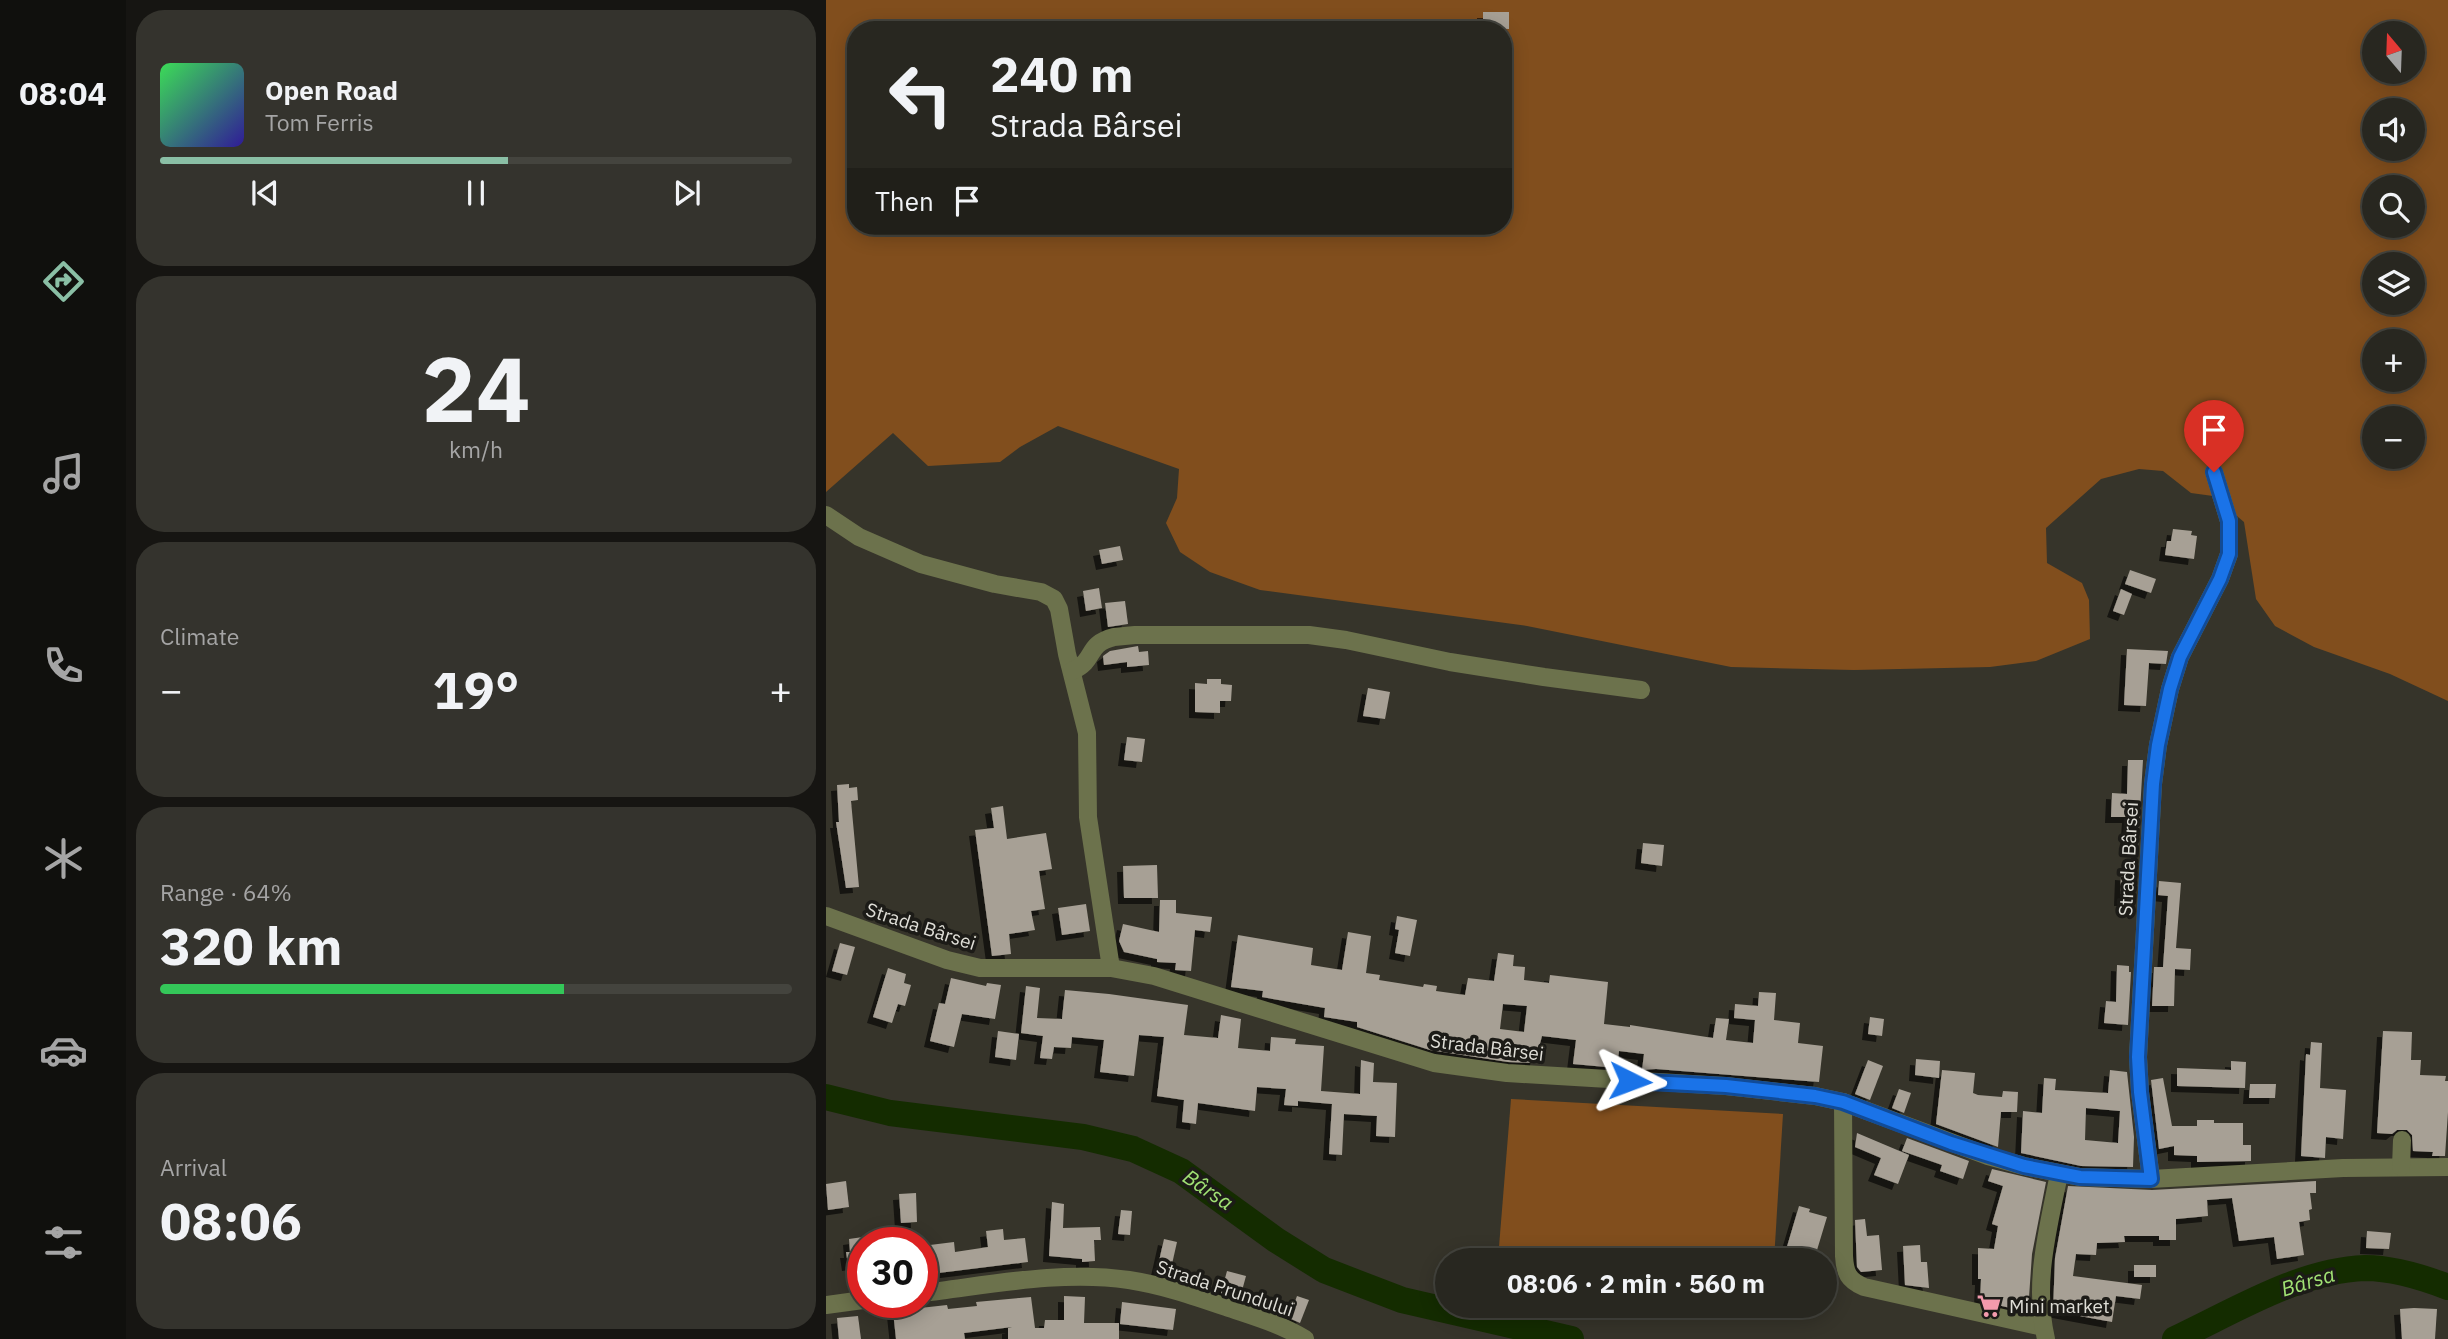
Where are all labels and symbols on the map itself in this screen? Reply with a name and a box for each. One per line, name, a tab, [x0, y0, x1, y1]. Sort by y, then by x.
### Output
north arrow	[2362, 21, 2426, 84]
pin	[2184, 400, 2244, 472]
street label: Strada Bârsei	[2113, 801, 2143, 917]
street label: Strada Bârsei	[863, 897, 979, 955]
street label: Strada Bârsei	[1429, 1028, 1545, 1066]
position arrow	[1593, 1044, 1667, 1118]
water label: Bârsa	[1178, 1162, 1239, 1216]
speed limit sign: 30	[847, 1227, 938, 1318]
street label: Strada Prundului	[1153, 1255, 1297, 1321]
water label: Bârsa	[2277, 1260, 2338, 1302]
supermarket icon: Mini market	[1975, 1292, 2003, 1320]
place label: Mini market	[2009, 1294, 2110, 1318]

